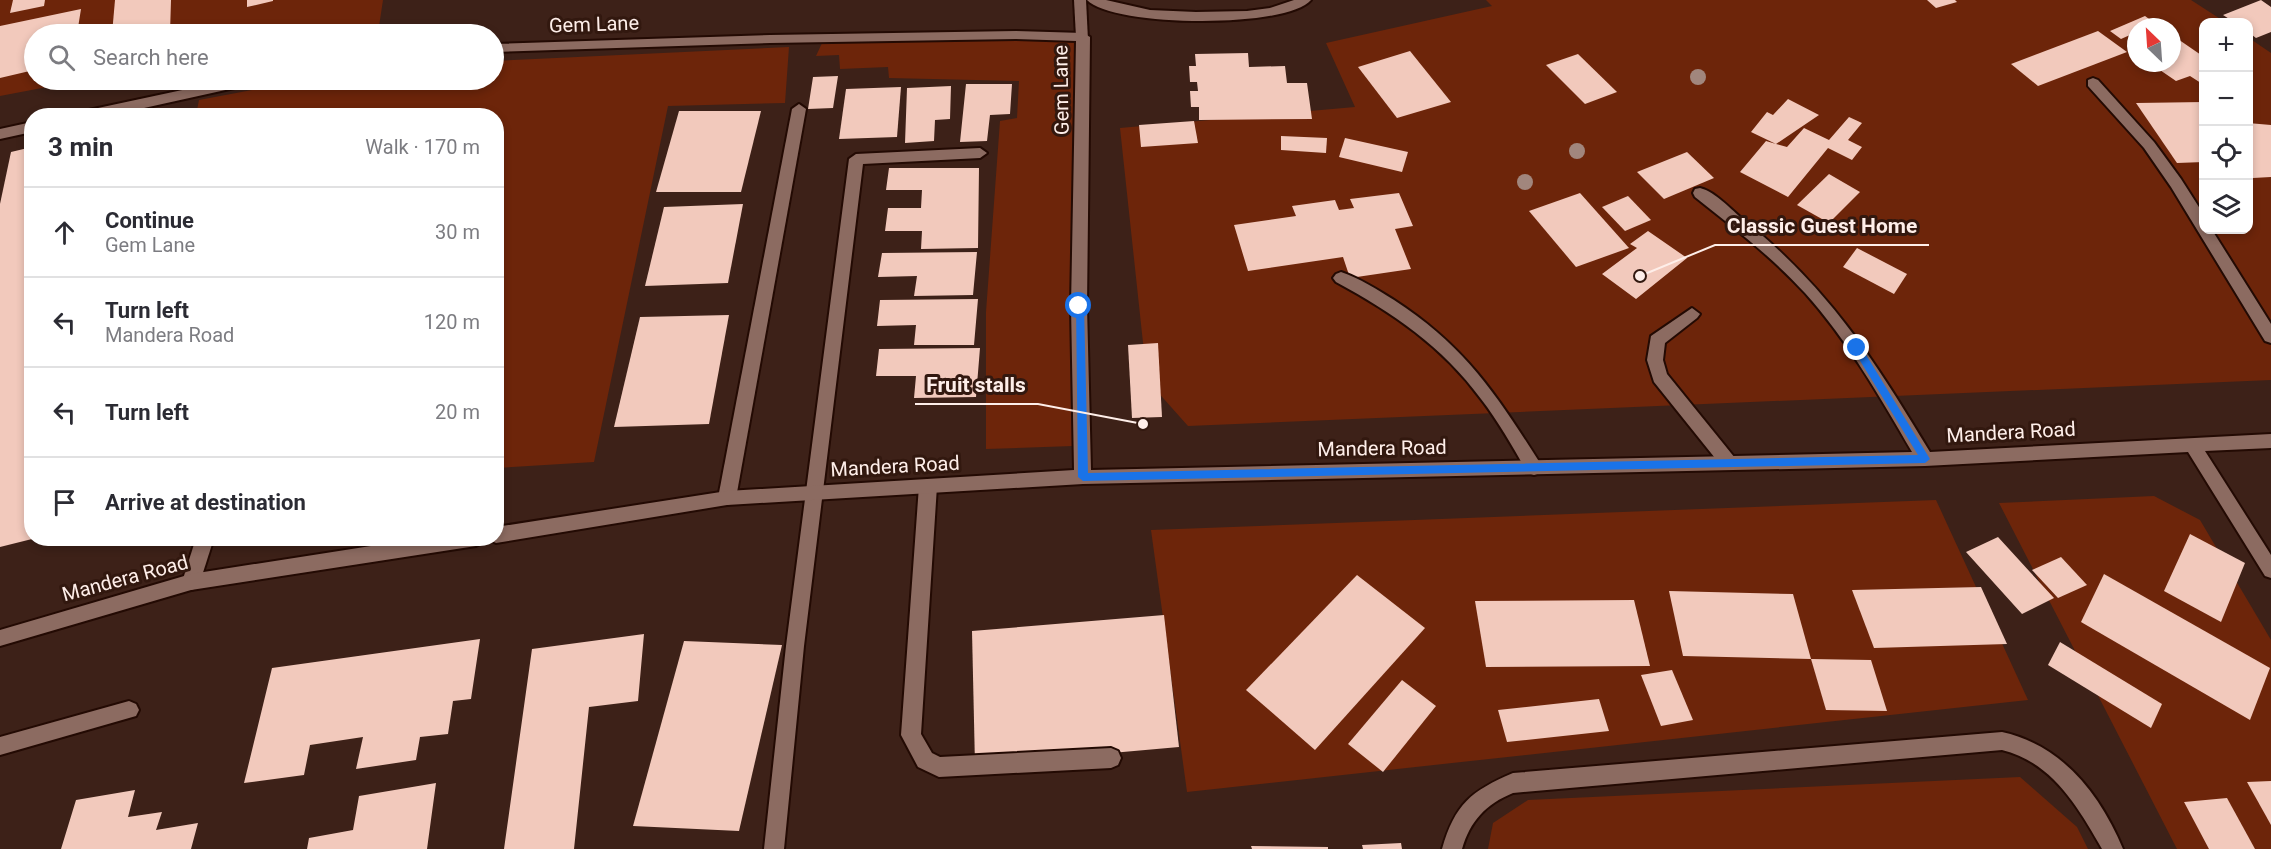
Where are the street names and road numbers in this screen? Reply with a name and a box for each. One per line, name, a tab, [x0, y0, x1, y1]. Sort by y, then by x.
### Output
street label: Gem Lane	[549, 10, 639, 38]
street label: Gem Lane	[1048, 45, 1074, 135]
street label: Mandera Road	[1946, 417, 2076, 447]
street label: Mandera Road	[1317, 435, 1447, 461]
street label: Mandera Road	[830, 451, 960, 481]
street label: Mandera Road	[59, 550, 191, 606]

